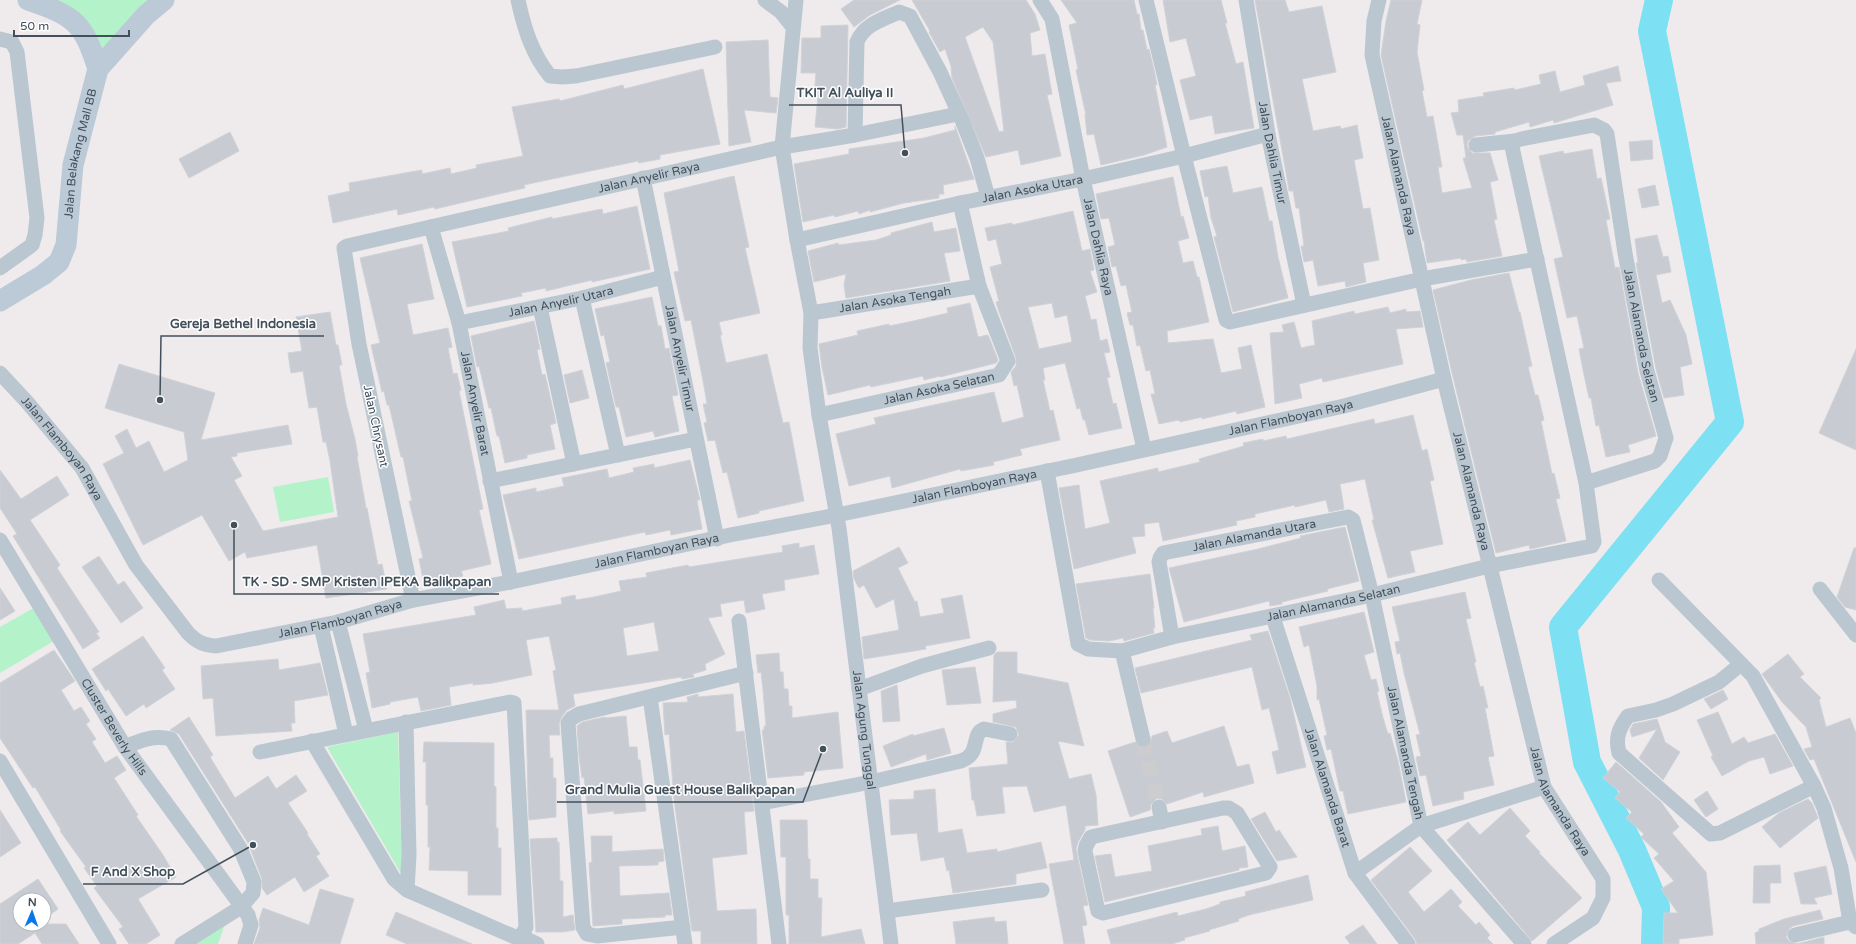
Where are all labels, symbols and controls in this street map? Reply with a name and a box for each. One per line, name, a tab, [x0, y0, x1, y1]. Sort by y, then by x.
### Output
scale bar	[14, 12, 129, 38]
text: 50 m	[20, 19, 49, 33]
callout: TKIT Al Auliya II	[789, 80, 901, 105]
text: TKIT Al Auliya II	[796, 85, 893, 101]
street label: Jalan Belakang Mall BB	[61, 87, 100, 219]
street label: Jalan Dahlia Timur	[1256, 100, 1290, 206]
street label: Jalan Alamanda Raya	[1379, 114, 1419, 236]
street label: Jalan Anyelir Raya	[597, 159, 701, 196]
street label: Jalan Asoka Utara	[981, 172, 1084, 206]
street label: Jalan Dahlia Raya	[1081, 197, 1116, 297]
street label: Jalan Alamanda Selatan	[1621, 268, 1663, 404]
street label: Jalan Anyelir Utara	[507, 283, 615, 320]
street label: Jalan Asoka Tengah	[838, 284, 952, 315]
street label: Jalan Anyelir Timur	[662, 304, 698, 413]
callout: Gereja Bethel Indonesia	[161, 311, 324, 336]
text: Gereja Bethel Indonesia	[170, 316, 316, 332]
street label: Jalan Anyelir Barat	[458, 350, 493, 457]
street label: Jalan Asoka Selatan	[882, 369, 996, 407]
street label: Jalan Chrysant	[360, 384, 392, 469]
street label: Jalan Flamboyan Raya	[18, 393, 106, 503]
street label: Jalan Flamboyan Raya	[1227, 397, 1355, 438]
street label: Jalan Alamanda Raya	[1450, 430, 1493, 552]
street label: Jalan Flamboyan Raya	[911, 467, 1038, 506]
street label: Jalan Alamanda Utara	[1191, 516, 1317, 554]
street label: Jalan Flamboyan Raya	[593, 531, 720, 571]
callout: TK - SD - SMP Kristen IPEKA Balikpapan	[234, 569, 499, 594]
text: TK - SD - SMP Kristen IPEKA Balikpapan	[242, 574, 492, 590]
street label: Jalan Alamanda Selatan	[1265, 581, 1402, 624]
street label: Jalan Flamboyan Raya	[277, 597, 404, 641]
street label: Jalan Agung Tunggal	[850, 669, 879, 790]
street label: Cluster Beverly Hills	[78, 676, 151, 778]
street label: Jalan Alamanda Tengah	[1385, 685, 1426, 821]
street label: Jalan Alamanda Barat	[1302, 726, 1353, 849]
street label: Jalan Alamanda Raya	[1527, 745, 1593, 858]
callout: Grand Mulia Guest House Balikpapan	[557, 777, 803, 802]
text: Grand Mulia Guest House Balikpapan	[565, 782, 795, 798]
callout: F And X Shop	[83, 859, 183, 884]
text: F And X Shop	[91, 864, 175, 880]
north arrow	[12, 892, 52, 932]
text: N	[28, 896, 37, 909]

